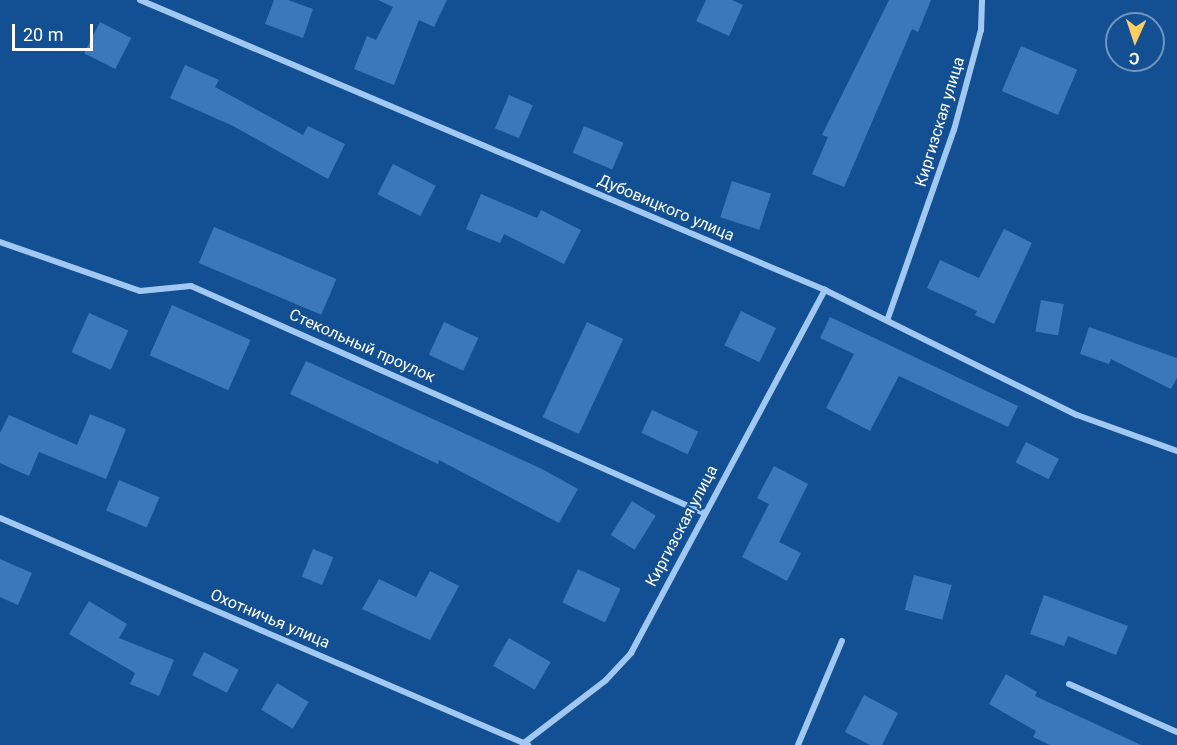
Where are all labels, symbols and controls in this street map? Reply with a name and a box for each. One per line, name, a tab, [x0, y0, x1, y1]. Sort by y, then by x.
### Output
scale bar	[15, 12, 96, 50]
north arrow	[1105, 12, 1165, 72]
text: 20 m	[23, 24, 63, 45]
text: С	[1128, 49, 1140, 68]
street label: Киргизская улица	[911, 55, 969, 189]
street label: Дубовицкого улица	[595, 171, 737, 245]
street label: Стекольный проулок	[286, 305, 438, 387]
street label: Киргизская улица	[642, 462, 722, 590]
street label: Охотничья улица	[207, 585, 333, 653]

